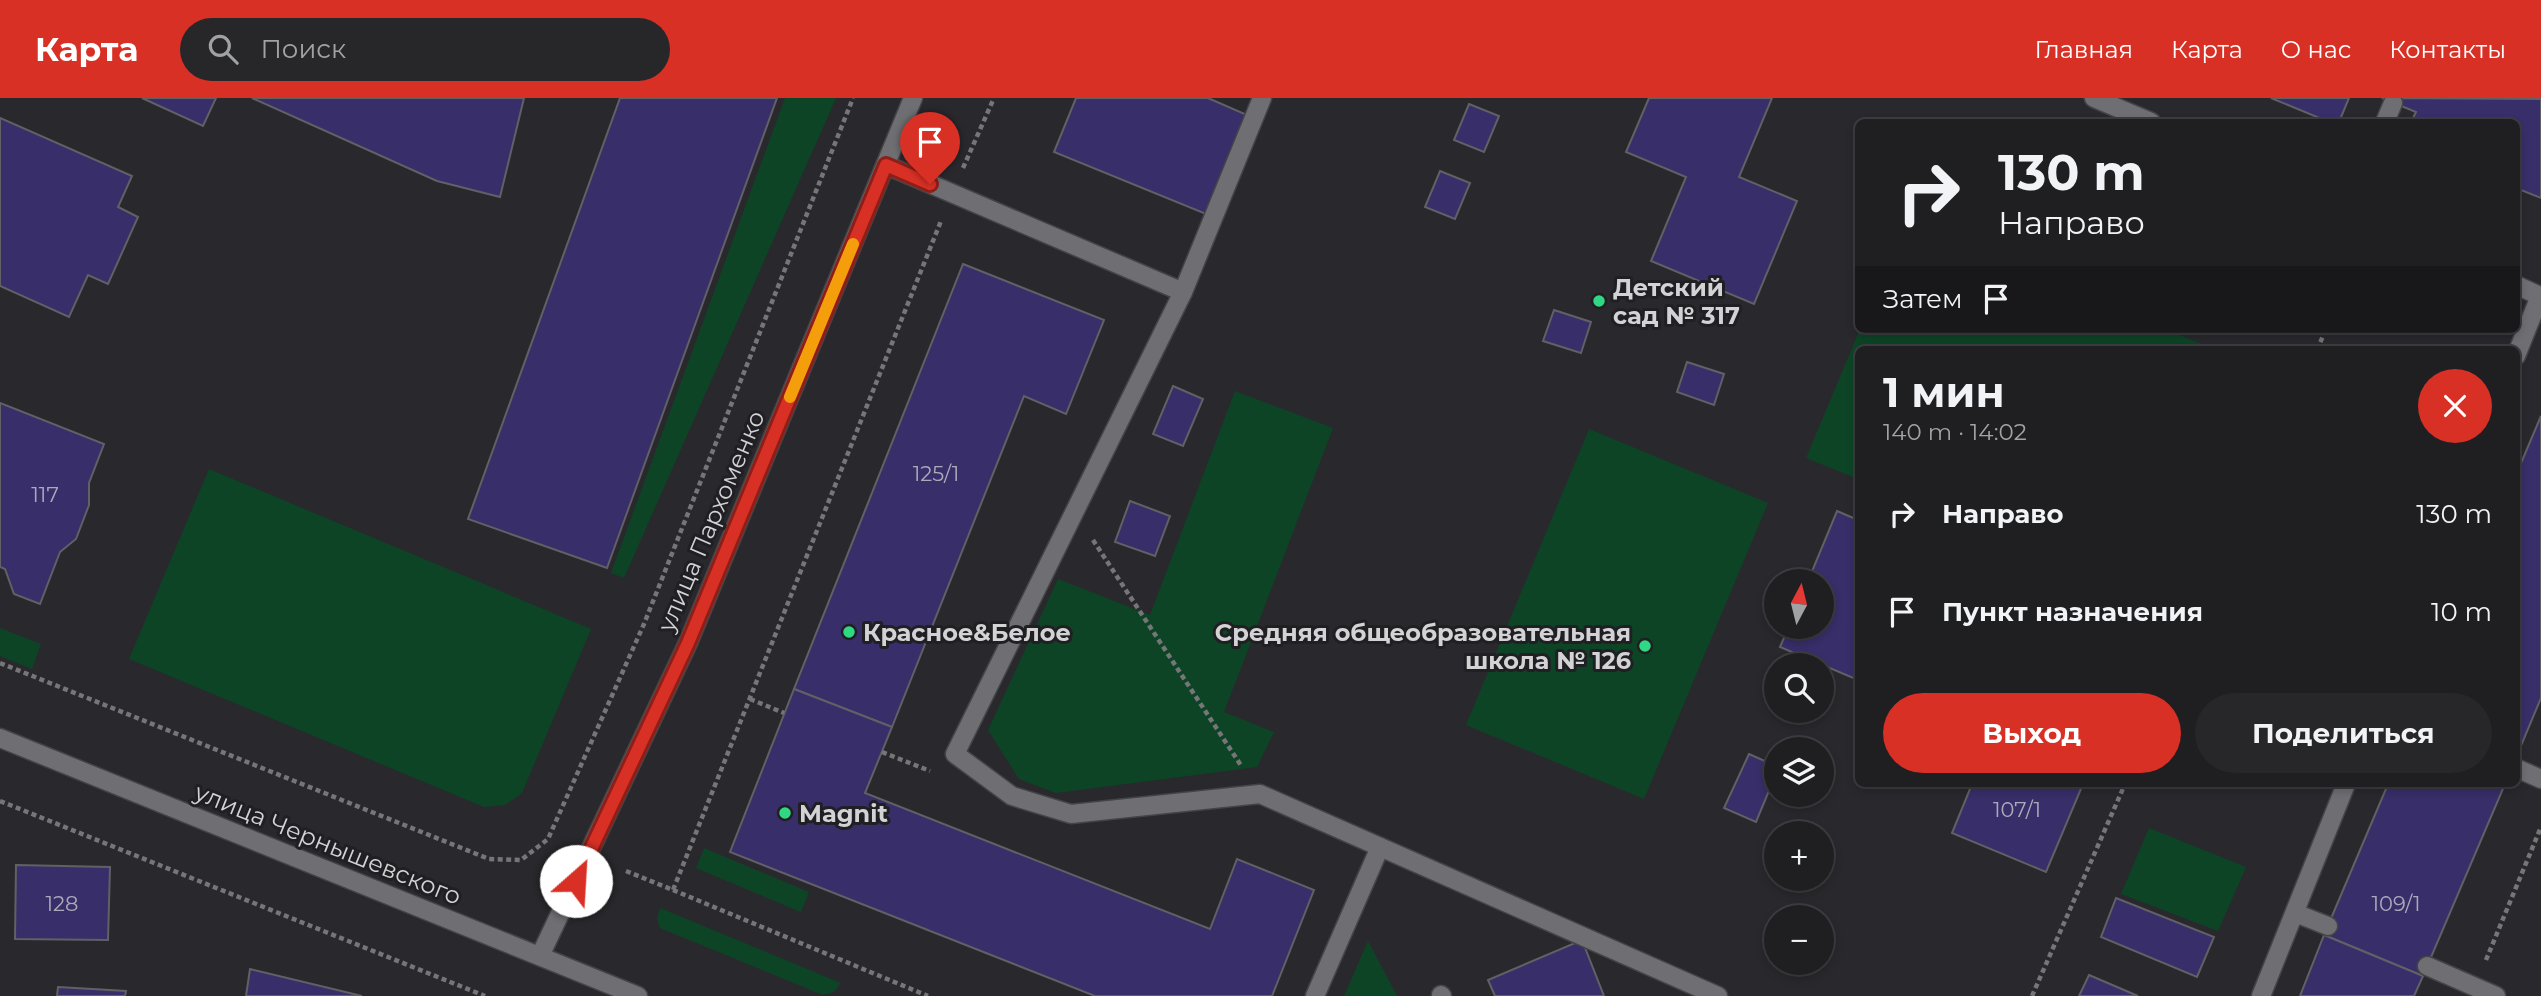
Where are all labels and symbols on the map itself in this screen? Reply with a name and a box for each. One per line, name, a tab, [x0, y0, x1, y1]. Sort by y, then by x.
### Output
pin	[900, 112, 960, 184]
place label: Детский сад № 317	[1613, 273, 1740, 330]
marker: Детский сад № 317	[1591, 293, 1607, 309]
street label: улица Пархоменко	[651, 406, 771, 637]
house number: 125/1	[913, 461, 959, 486]
house number: 117	[31, 482, 59, 507]
north arrow	[1764, 569, 1834, 639]
place label: Красное&Белое	[863, 618, 1071, 647]
place label: Средняя общеобразовательная школа № 126	[1215, 618, 1631, 675]
marker: Красное&Белое	[841, 624, 857, 640]
marker: Средняя общеобразовательная школа № 126	[1637, 638, 1653, 654]
street label: улица Чернышевского	[190, 777, 465, 911]
house number: 107/1	[1993, 797, 2041, 822]
place label: Magnit	[799, 799, 888, 828]
marker: Magnit	[777, 805, 793, 821]
position arrow	[539, 844, 613, 918]
house number: 128	[46, 891, 78, 916]
house number: 109/1	[2371, 891, 2421, 916]

